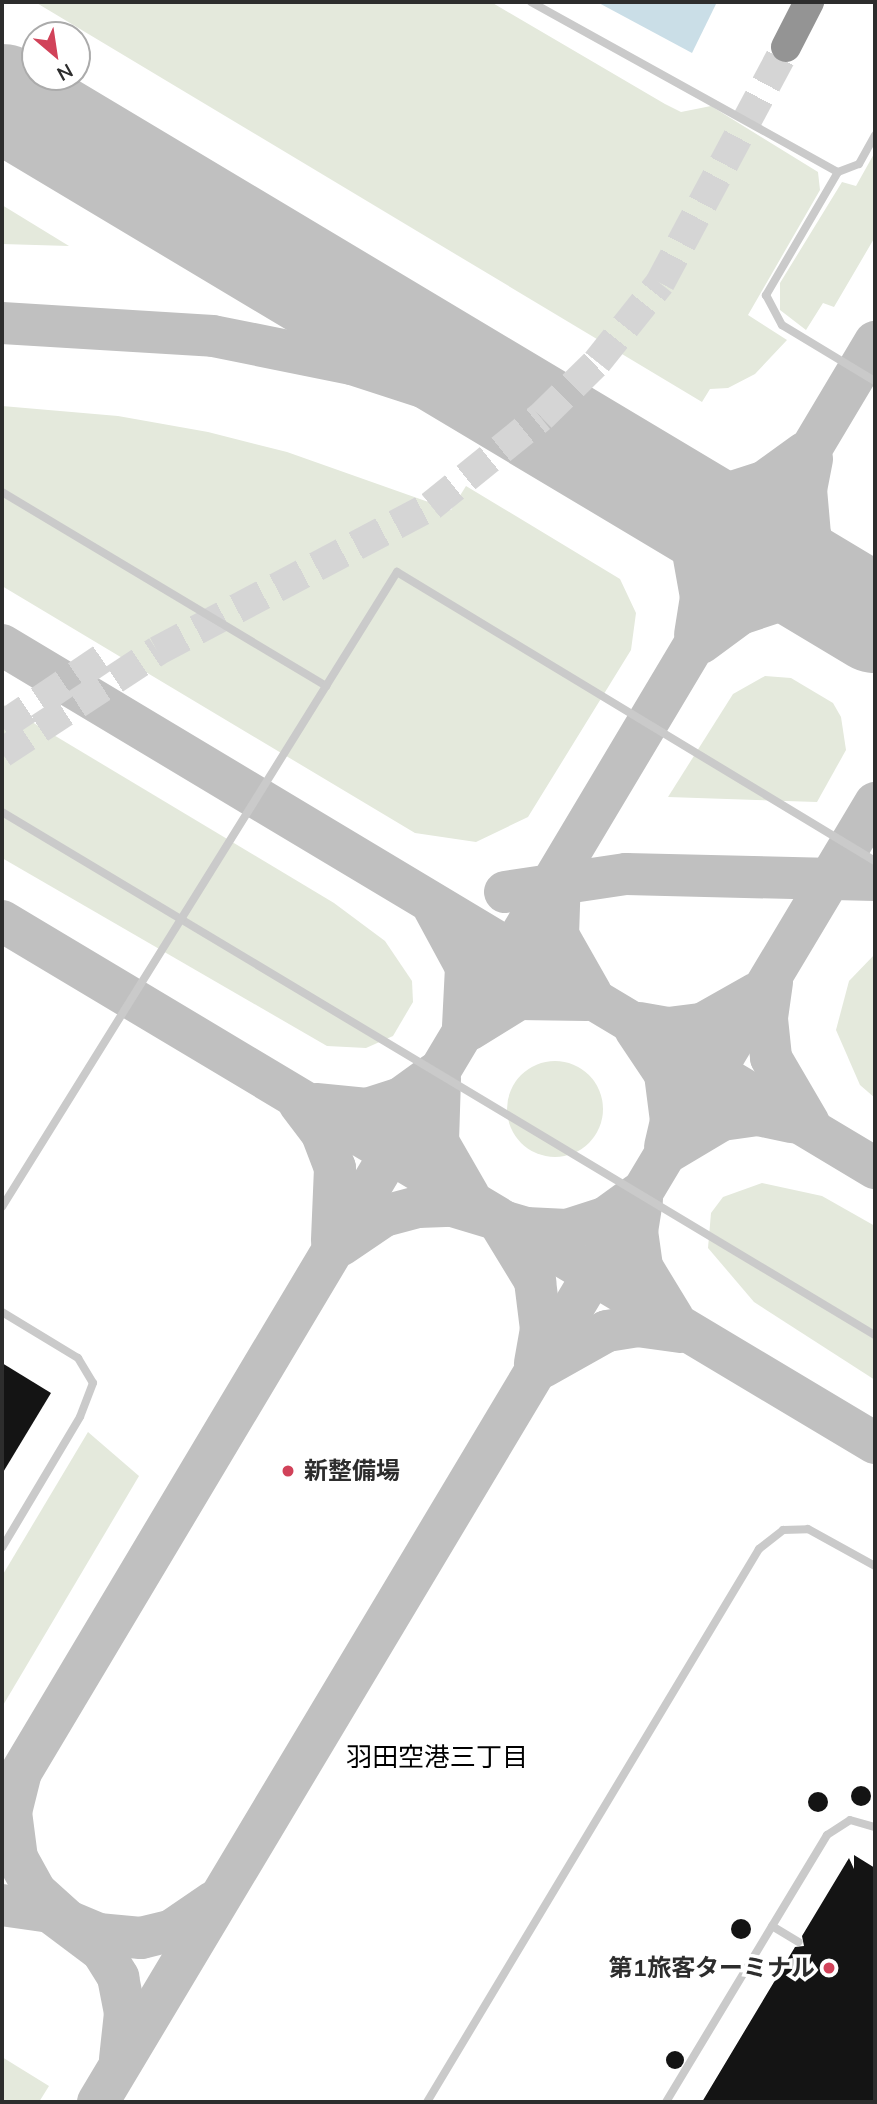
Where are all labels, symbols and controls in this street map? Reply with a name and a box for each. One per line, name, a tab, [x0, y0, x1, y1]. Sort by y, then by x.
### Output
north arrow	[21, 21, 91, 91]
text: N	[53, 59, 77, 87]
place label: 新整備場	[304, 1457, 400, 1485]
marker: 新整備場	[278, 1461, 298, 1481]
district label: 羽田空港三丁目	[346, 1741, 528, 1773]
place label: 第1旅客ターミナル	[609, 1954, 815, 1982]
marker: 第1旅客ターミナル	[821, 1960, 837, 1976]

